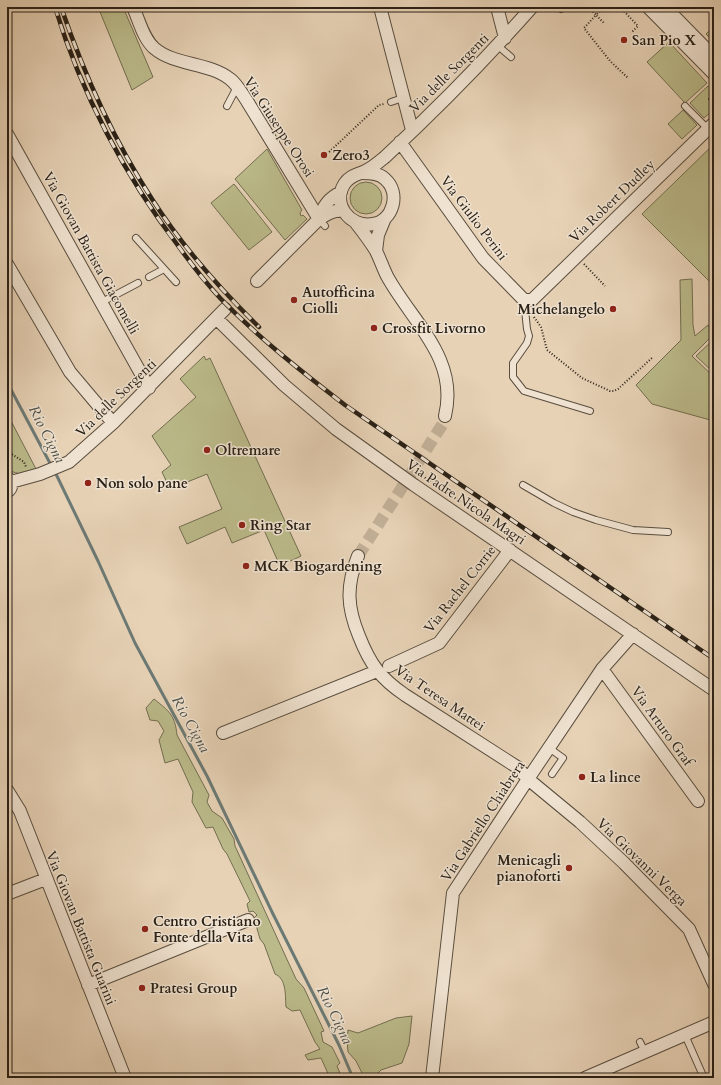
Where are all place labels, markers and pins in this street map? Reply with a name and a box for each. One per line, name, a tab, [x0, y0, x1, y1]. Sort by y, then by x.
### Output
place label: San Pio X	[632, 31, 696, 50]
marker: San Pio X	[619, 35, 629, 45]
place label: Zero3	[332, 146, 370, 165]
marker: Zero3	[319, 150, 329, 160]
place label: Autofficina Ciolli	[302, 283, 375, 318]
marker: Autofficina Ciolli	[289, 295, 299, 305]
place label: Michelangelo	[518, 300, 605, 319]
marker: Michelangelo	[608, 304, 618, 314]
place label: Crossfit Livorno	[382, 319, 486, 338]
marker: Crossfit Livorno	[369, 323, 379, 333]
place label: Oltremare	[215, 441, 281, 460]
marker: Oltremare	[202, 445, 212, 455]
place label: Non solo pane	[96, 474, 188, 493]
marker: Non solo pane	[83, 478, 93, 488]
place label: Ring Star	[250, 516, 311, 535]
marker: Ring Star	[237, 520, 247, 530]
place label: MCK Biogardening	[254, 557, 382, 576]
marker: MCK Biogardening	[241, 561, 251, 571]
place label: La lince	[590, 768, 641, 787]
marker: La lince	[577, 772, 587, 782]
place label: Menicagli pianoforti	[497, 851, 562, 886]
marker: Menicagli pianoforti	[564, 863, 574, 873]
place label: Centro Cristiano Fonte della Vita	[153, 912, 261, 947]
marker: Centro Cristiano Fonte della Vita	[140, 924, 150, 934]
place label: Pratesi Group	[150, 979, 237, 998]
marker: Pratesi Group	[137, 983, 147, 993]

